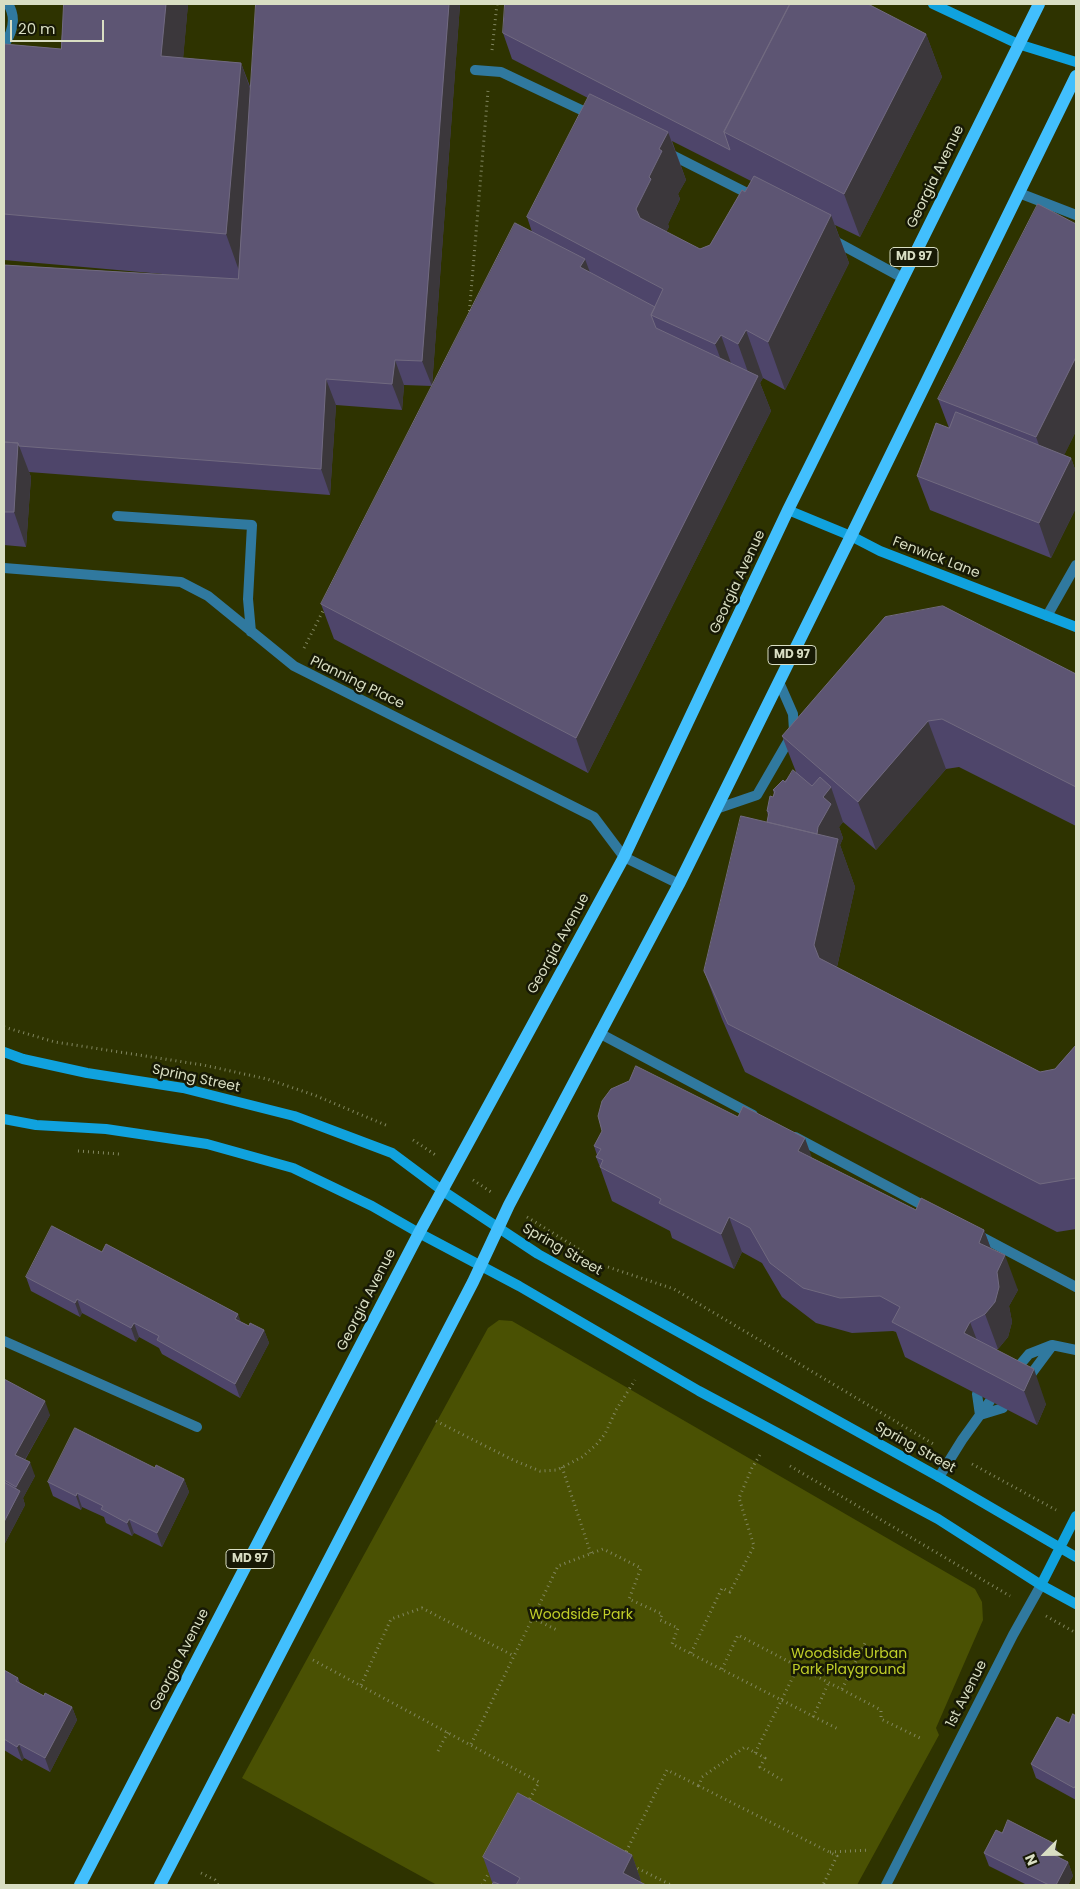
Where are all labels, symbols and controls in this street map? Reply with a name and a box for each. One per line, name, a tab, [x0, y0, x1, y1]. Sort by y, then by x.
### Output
scale bar	[12, 10, 106, 42]
text: 20 m	[18, 18, 56, 39]
street label: Georgia Avenue	[904, 123, 968, 231]
road number: MD 97	[890, 248, 938, 266]
street label: Georgia Avenue	[707, 528, 769, 636]
street label: Fenwick Lane	[890, 534, 982, 582]
road number: MD 97	[768, 646, 816, 664]
street label: Planning Place	[307, 653, 407, 713]
street label: Georgia Avenue	[524, 891, 594, 997]
street label: Spring Street	[150, 1061, 242, 1097]
street label: Spring Street	[519, 1220, 605, 1280]
street label: Georgia Avenue	[334, 1246, 400, 1354]
street label: Spring Street	[872, 1419, 958, 1477]
road number: MD 97	[226, 1550, 274, 1568]
street label: Georgia Avenue	[147, 1606, 213, 1714]
park label: Woodside Park	[529, 1607, 633, 1623]
park label: Woodside Urban Park Playground	[791, 1646, 907, 1678]
street label: 1st Avenue	[943, 1658, 991, 1730]
north arrow	[1020, 1829, 1070, 1879]
text: N	[1020, 1851, 1042, 1869]

